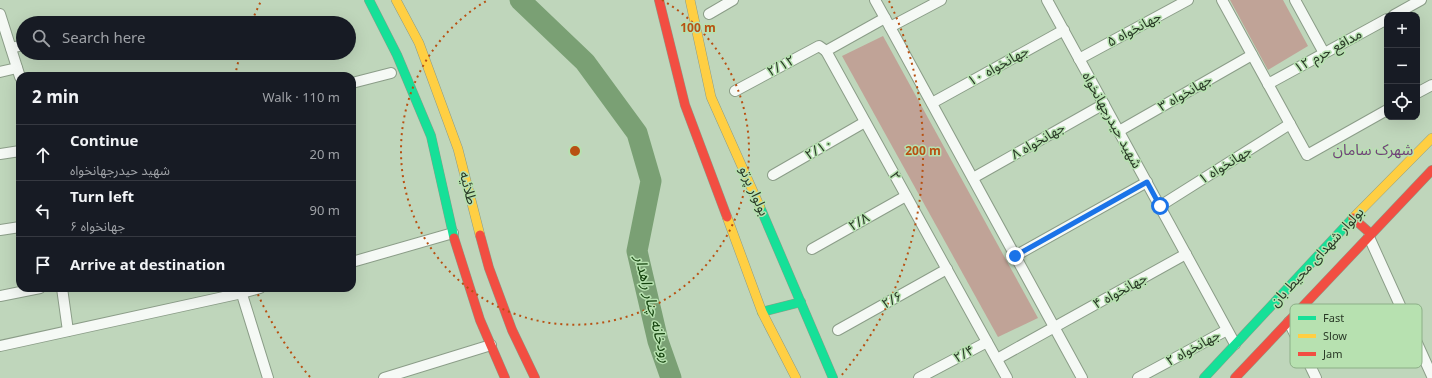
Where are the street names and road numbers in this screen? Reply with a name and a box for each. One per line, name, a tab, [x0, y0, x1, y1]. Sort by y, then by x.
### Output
street label: جهانخواه ۵	[1101, 2, 1167, 56]
street label: مدافع حرم ۱۲	[1288, 20, 1368, 82]
street label: جهانخواه ۱۰	[961, 37, 1035, 95]
street label: ۲/۱۲	[761, 46, 801, 86]
street label: شهید حیدرجهانخواه	[1073, 66, 1151, 174]
street label: جهانخواه ۳	[1152, 66, 1218, 120]
street label: جهانخواه ۸	[1005, 114, 1071, 168]
street label: ۲/۱۰	[799, 129, 839, 169]
street label: جهانخواه ۱	[1192, 137, 1258, 193]
street label: بولوار پرتو	[730, 161, 778, 221]
street label: ۲	[880, 165, 910, 187]
street label: طلائیه	[450, 168, 486, 208]
street label: بولوار شهدای محیط بان	[1262, 199, 1372, 314]
street label: ۲/۸	[843, 204, 875, 240]
street label: جهانخواه ۴	[1087, 264, 1153, 318]
street label: ۲/۶	[876, 282, 908, 318]
street label: جهانخواه ۲	[1160, 321, 1226, 375]
street label: ۲/۴	[948, 336, 980, 372]

